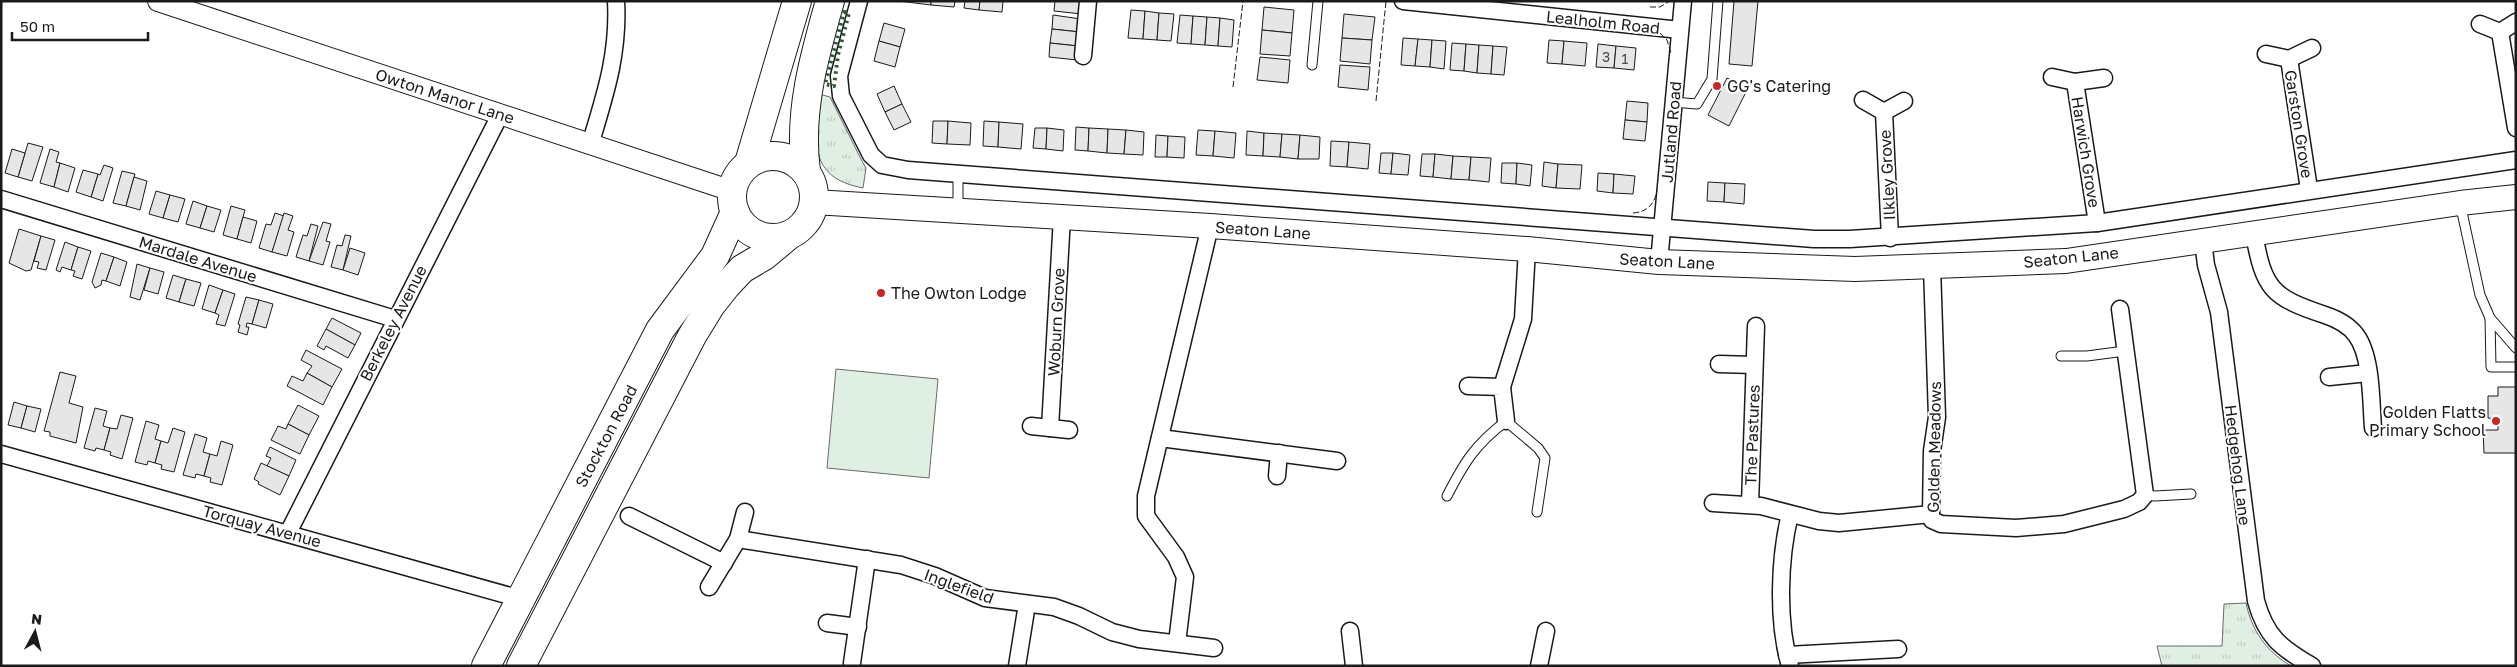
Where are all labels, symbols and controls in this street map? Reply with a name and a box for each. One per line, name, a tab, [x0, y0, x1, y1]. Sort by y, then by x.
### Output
street label: Lealholm Road	[1545, 6, 1661, 38]
scale bar	[12, 10, 149, 42]
text: 50 m	[20, 17, 55, 35]
house number: 3	[1602, 48, 1610, 65]
house number: 1	[1622, 50, 1629, 67]
street label: Owton Manor Lane	[373, 64, 517, 128]
street label: Garston Grove	[2281, 68, 2317, 180]
place label: GG's Catering	[1727, 76, 1831, 96]
street label: Jutland Road	[1657, 80, 1685, 184]
marker: GG's Catering	[1711, 80, 1723, 92]
street label: Harwich Grove	[2067, 95, 2105, 209]
street label: Ilkley Grove	[1875, 129, 1899, 221]
street label: Seaton Lane	[1215, 217, 1311, 243]
street label: Mardale Avenue	[137, 232, 259, 286]
street label: Seaton Lane	[2022, 242, 2120, 272]
street label: Seaton Lane	[1619, 249, 1715, 273]
street label: Berkeley Avenue	[355, 262, 431, 384]
street label: Woburn Grove	[1043, 267, 1069, 377]
place label: The Owton Lodge	[891, 283, 1027, 303]
marker: The Owton Lodge	[875, 287, 887, 299]
street label: Stockton Road	[571, 381, 641, 491]
street label: Golden Meadows	[1923, 381, 1945, 513]
street label: The Pastures	[1740, 384, 1764, 486]
place label: Golden Flatts Primary School	[2369, 402, 2486, 440]
street label: Hedgehog Lane	[2221, 404, 2255, 526]
marker: Golden Flatts Primary School	[2490, 415, 2502, 427]
street label: Torquay Avenue	[201, 501, 323, 551]
street label: Inglefield	[921, 564, 997, 608]
north arrow	[10, 607, 60, 657]
text: N	[30, 610, 43, 628]

